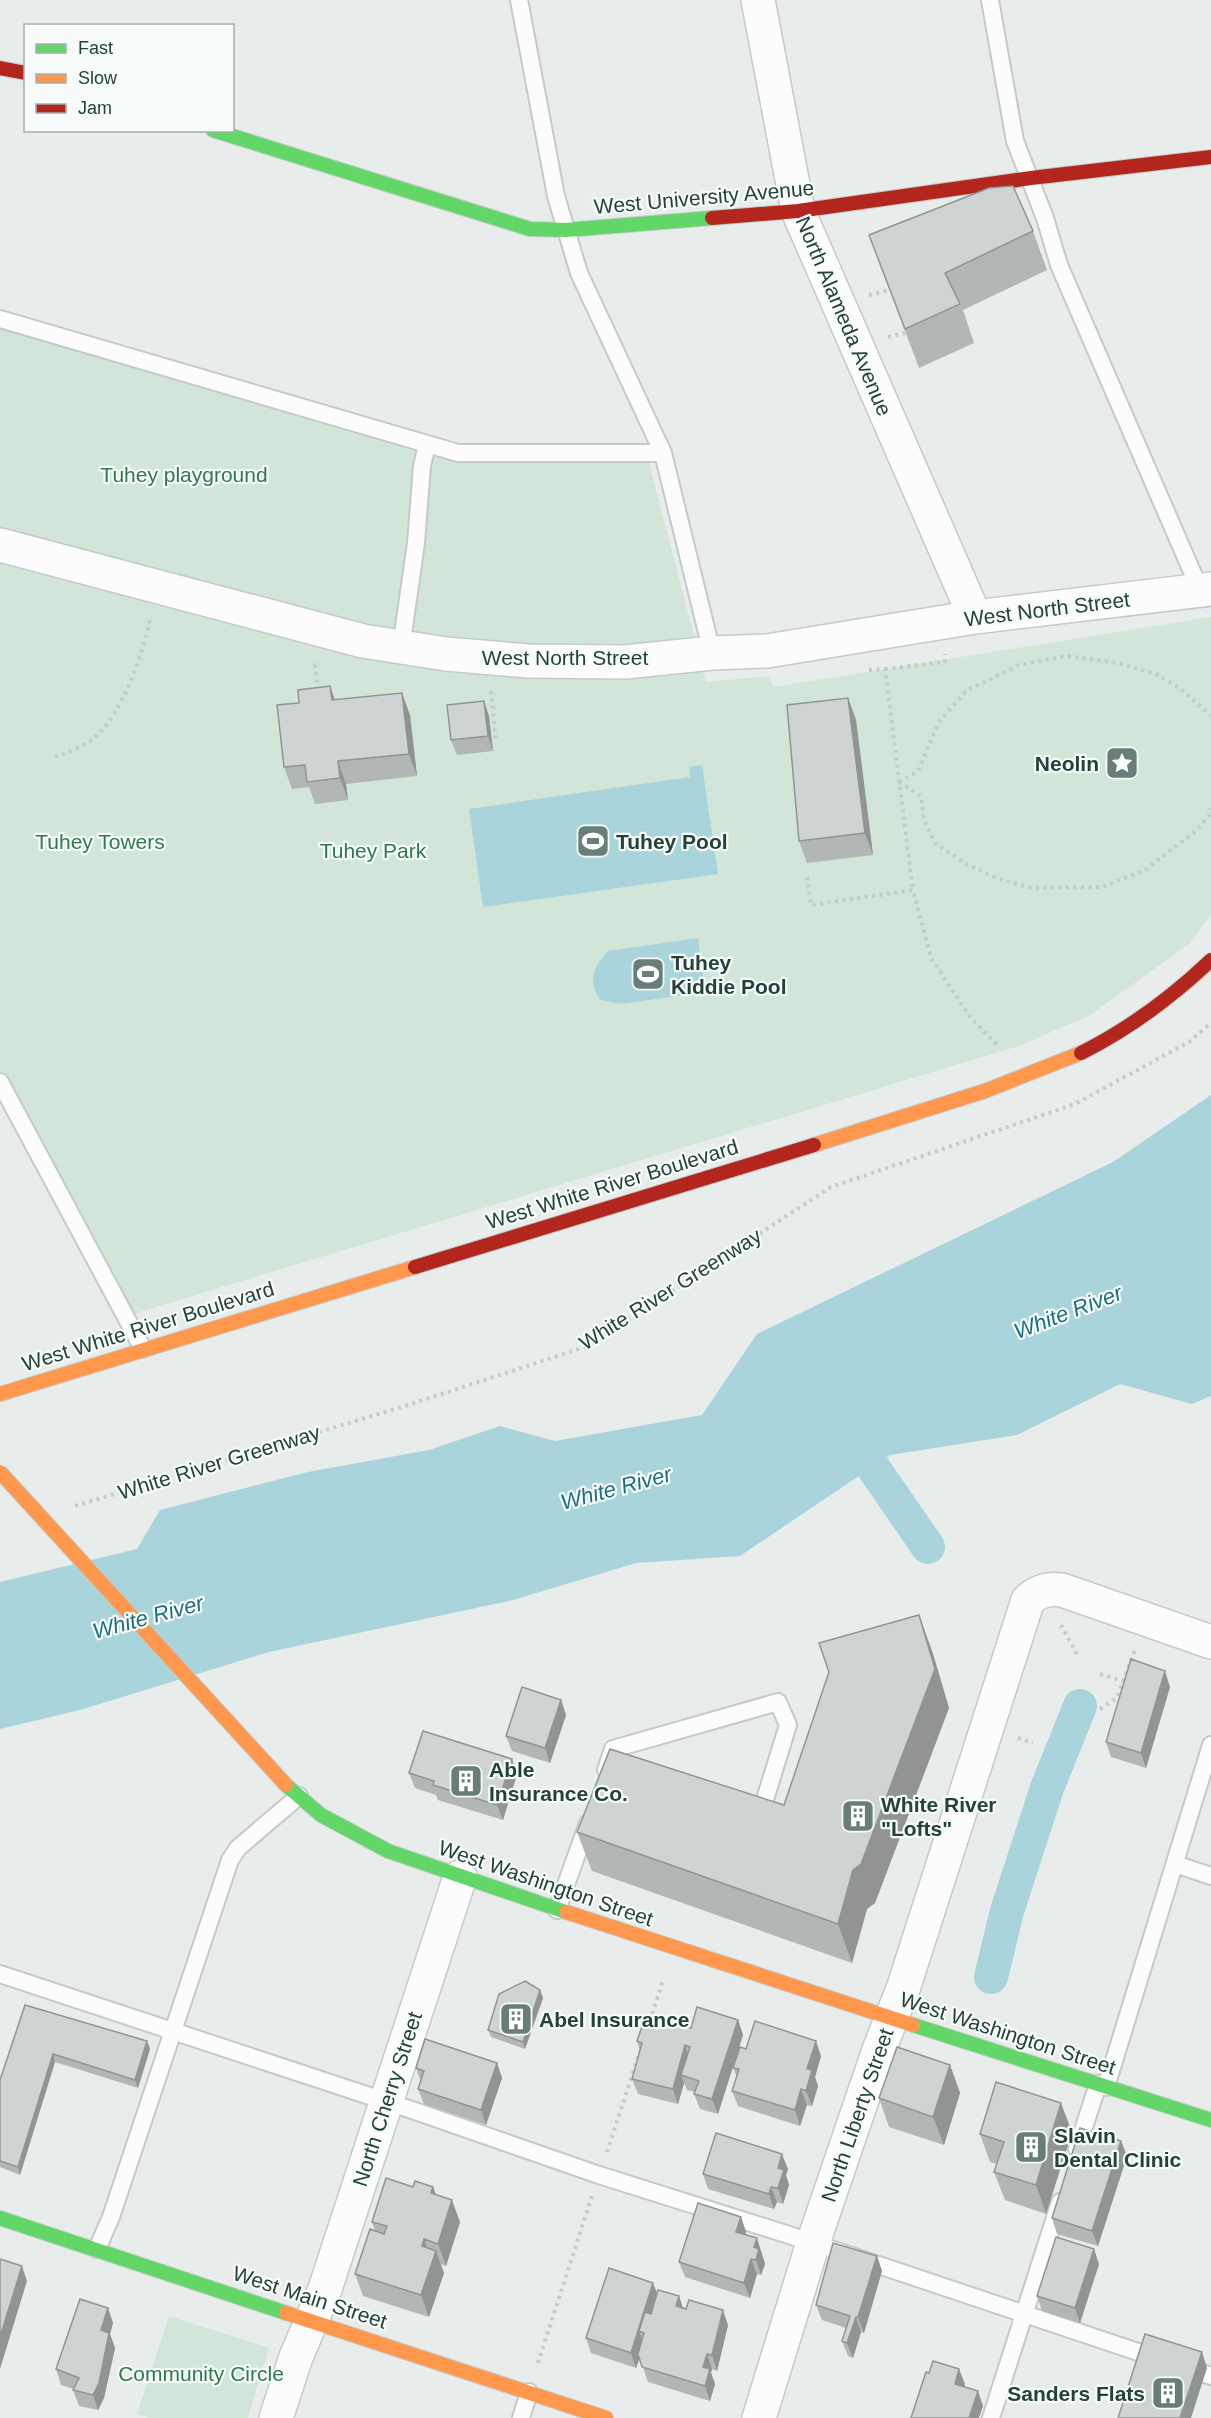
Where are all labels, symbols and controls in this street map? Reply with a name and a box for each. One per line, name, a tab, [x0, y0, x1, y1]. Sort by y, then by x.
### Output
legend	[24, 24, 234, 132]
text: Fast	[78, 38, 113, 58]
text: Slow	[78, 68, 118, 88]
text: Jam	[78, 98, 112, 118]
street label: West University Avenue	[593, 176, 815, 218]
street label: North Alameda Avenue	[792, 213, 896, 419]
park label: Tuhey playground	[100, 463, 268, 486]
street label: West North Street	[963, 587, 1131, 631]
street label: West North Street	[482, 646, 648, 669]
place icon: Neolin	[1104, 745, 1140, 781]
place label: Neolin	[1035, 752, 1099, 775]
sports icon: Tuhey Pool	[575, 823, 611, 859]
park label: Tuhey Towers	[35, 830, 165, 853]
place label: Tuhey Pool	[616, 830, 728, 853]
park label: Tuhey Park	[320, 839, 427, 862]
place label: Tuhey Kiddie Pool	[671, 951, 787, 998]
sports icon: Tuhey Kiddie Pool	[630, 956, 666, 992]
street label: West White River Boulevard	[483, 1135, 741, 1233]
street label: White River Greenway	[575, 1223, 766, 1354]
street label: West White River Boulevard	[19, 1277, 277, 1375]
water label: White River	[1010, 1279, 1127, 1344]
street label: White River Greenway	[115, 1420, 323, 1504]
water label: White River	[558, 1461, 676, 1515]
water label: White River	[90, 1590, 208, 1644]
place label: Able Insurance Co.	[489, 1758, 628, 1805]
building icon: Able Insurance Co.	[448, 1763, 484, 1799]
place label: White River "Lofts"	[881, 1793, 997, 1840]
building icon: White River "Lofts"	[840, 1798, 876, 1834]
street label: West Washington Street	[436, 1835, 656, 1931]
street label: West Washington Street	[897, 1987, 1119, 2079]
building icon: Abel Insurance	[498, 2001, 534, 2037]
place label: Abel Insurance	[539, 2008, 690, 2031]
street label: North Cherry Street	[348, 2009, 426, 2189]
street label: North Liberty Street	[816, 2025, 898, 2205]
place label: Slavin Dental Clinic	[1054, 2124, 1182, 2171]
building icon: Slavin Dental Clinic	[1013, 2129, 1049, 2165]
street label: West Main Street	[230, 2261, 390, 2333]
park label: Community Circle	[118, 2362, 284, 2385]
building icon: Sanders Flats	[1150, 2375, 1186, 2411]
place label: Sanders Flats	[1007, 2382, 1145, 2405]

